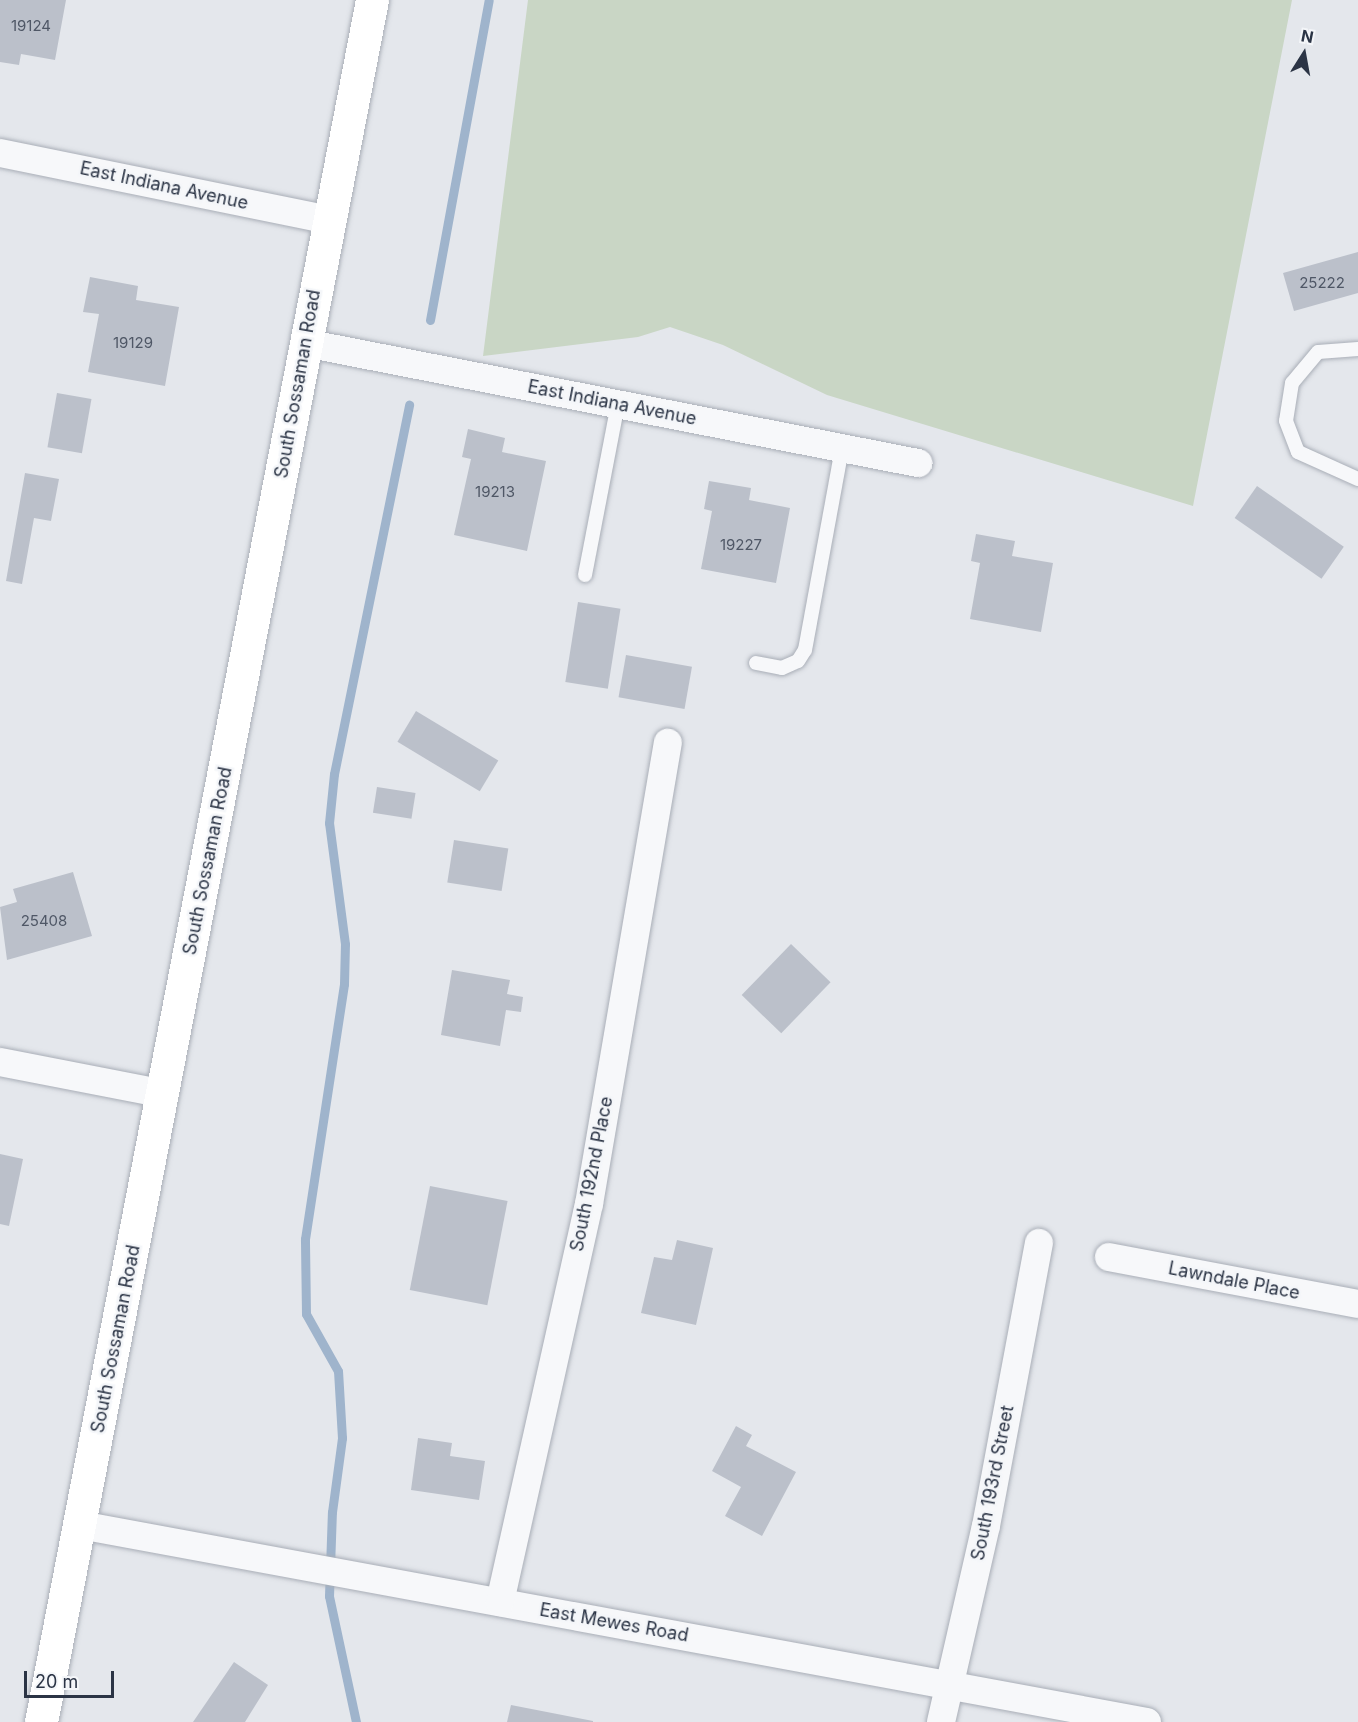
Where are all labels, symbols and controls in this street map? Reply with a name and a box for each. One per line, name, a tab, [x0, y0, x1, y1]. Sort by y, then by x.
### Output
house number: 19124	[11, 17, 51, 35]
north arrow	[1274, 24, 1334, 84]
text: N	[1300, 25, 1315, 47]
street label: East Indiana Avenue	[78, 158, 250, 214]
house number: 25222	[1299, 274, 1345, 292]
street label: South Sossaman Road	[271, 288, 325, 480]
house number: 19129	[113, 334, 153, 352]
street label: East Indiana Avenue	[526, 376, 698, 430]
house number: 19213	[475, 483, 515, 501]
house number: 19227	[720, 536, 762, 554]
street label: South Sossaman Road	[179, 765, 237, 957]
house number: 25408	[21, 912, 67, 930]
street label: South 192nd Place	[566, 1095, 618, 1253]
street label: South Sossaman Road	[87, 1243, 145, 1435]
street label: Lawndale Place	[1166, 1258, 1302, 1304]
street label: South 193rd Street	[967, 1404, 1019, 1562]
street label: East Mewes Road	[538, 1599, 690, 1647]
scale bar	[27, 1659, 117, 1697]
text: 20 m	[35, 1671, 78, 1692]

